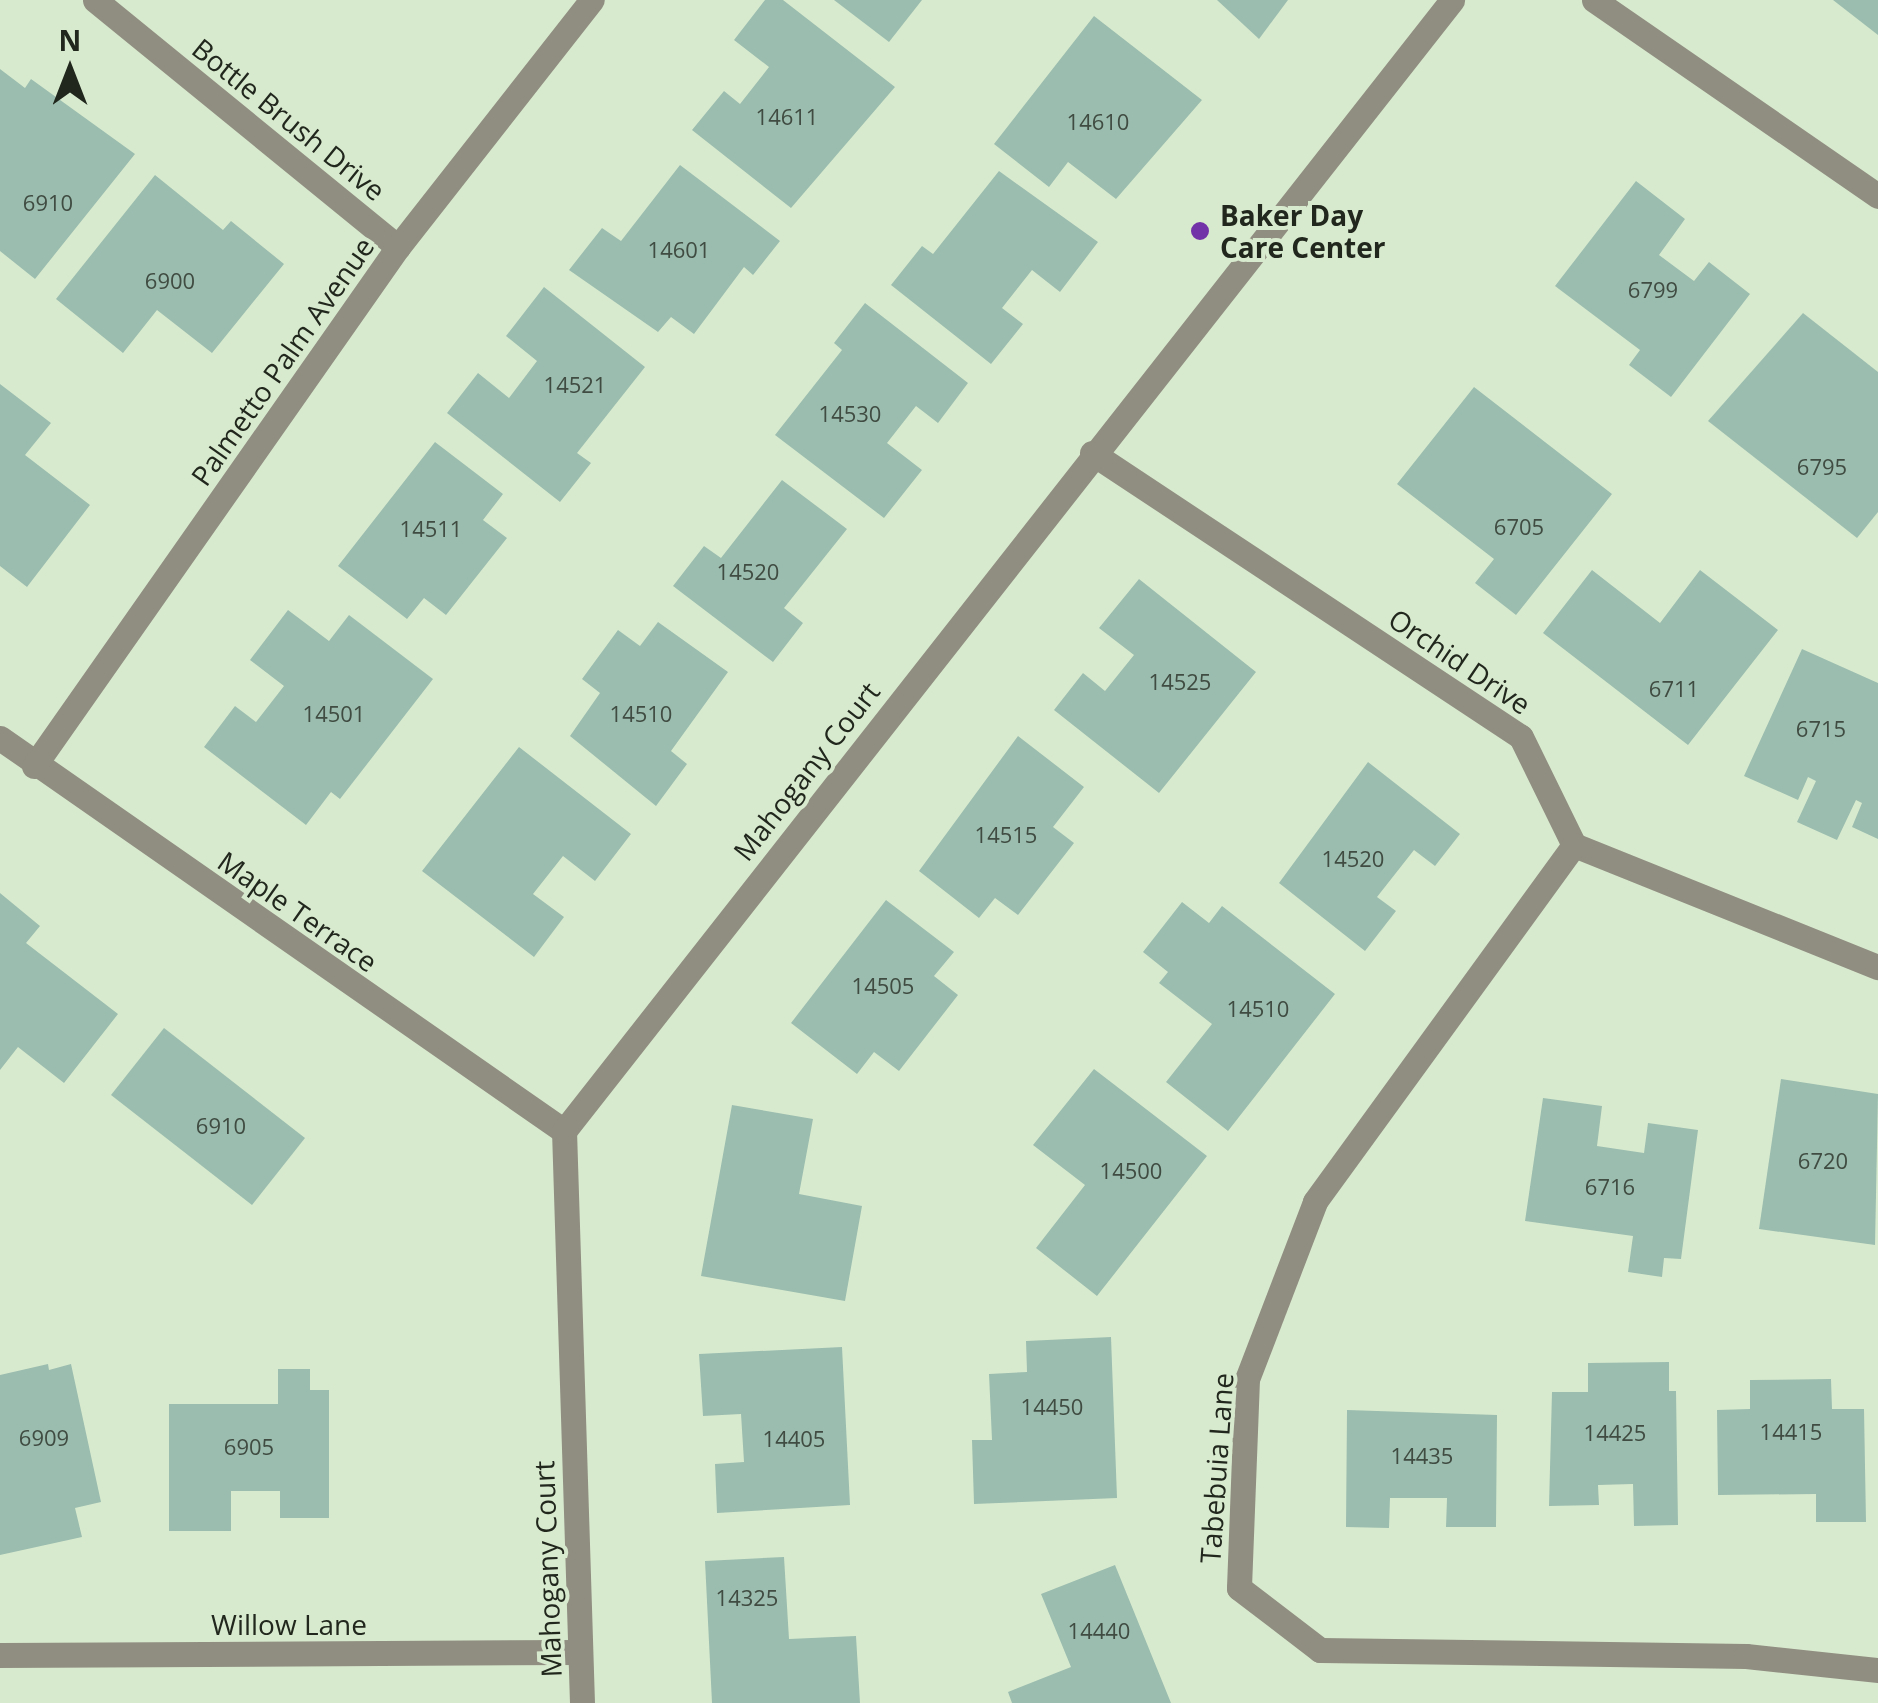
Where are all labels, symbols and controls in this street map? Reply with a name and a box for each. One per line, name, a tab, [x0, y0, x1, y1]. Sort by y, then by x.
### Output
north arrow	[20, 20, 120, 120]
text: N	[59, 21, 81, 59]
street label: Bottle Brush Drive	[186, 31, 392, 207]
house number: 14611	[756, 104, 818, 130]
house number: 14610	[1067, 109, 1129, 135]
house number: 6910	[23, 190, 73, 216]
place label: Baker Day Care Center	[1220, 198, 1385, 264]
marker: Baker Day Care Center	[1189, 220, 1211, 242]
street label: Palmetto Palm Avenue	[184, 230, 380, 492]
house number: 14601	[648, 237, 710, 263]
house number: 6900	[145, 268, 195, 294]
house number: 6799	[1628, 277, 1678, 303]
house number: 14521	[544, 372, 606, 398]
house number: 14530	[819, 401, 881, 427]
house number: 6795	[1797, 454, 1847, 480]
house number: 6705	[1494, 514, 1544, 540]
house number: 14511	[400, 516, 462, 542]
house number: 14520	[717, 559, 779, 585]
street label: Orchid Drive	[1383, 601, 1537, 721]
house number: 14525	[1149, 669, 1211, 695]
street label: Mahogany Court	[726, 675, 886, 867]
house number: 6711	[1649, 676, 1699, 702]
house number: 14501	[303, 701, 365, 727]
house number: 14510	[610, 701, 672, 727]
house number: 6715	[1796, 716, 1846, 742]
house number: 14515	[975, 822, 1037, 848]
street label: Maple Terrace	[212, 844, 384, 978]
house number: 14520	[1322, 846, 1384, 872]
house number: 14505	[852, 973, 914, 999]
house number: 14510	[1227, 996, 1289, 1022]
house number: 6910	[196, 1113, 246, 1139]
house number: 6720	[1798, 1148, 1848, 1174]
house number: 14500	[1100, 1158, 1162, 1184]
house number: 6716	[1585, 1174, 1635, 1200]
street label: Tabebuia Lane	[1193, 1372, 1239, 1564]
house number: 14450	[1021, 1394, 1083, 1420]
house number: 14415	[1760, 1419, 1822, 1445]
house number: 14425	[1584, 1420, 1646, 1446]
house number: 6909	[19, 1425, 69, 1451]
house number: 14405	[763, 1426, 825, 1452]
house number: 6905	[224, 1434, 274, 1460]
house number: 14435	[1391, 1443, 1453, 1469]
street label: Mahogany Court	[526, 1460, 568, 1678]
house number: 14325	[716, 1585, 778, 1611]
street label: Willow Lane	[211, 1607, 367, 1641]
house number: 14440	[1068, 1618, 1130, 1644]

